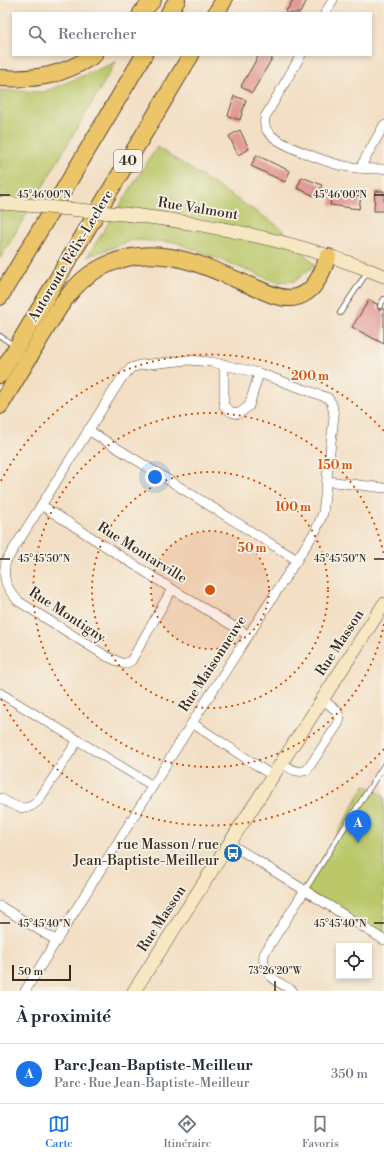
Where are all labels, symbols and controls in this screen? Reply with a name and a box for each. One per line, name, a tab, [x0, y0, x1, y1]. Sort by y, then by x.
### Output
search box	[12, 12, 372, 56]
icon: search	[26, 23, 48, 45]
text: Rechercher	[58, 25, 137, 44]
road number: 40	[114, 150, 142, 172]
street label: Autoroute Félix-Leclerc	[24, 187, 118, 326]
text: 45°46'00"N	[17, 189, 72, 201]
text: 45°46'00"N	[313, 189, 368, 201]
street label: Rue Valmont	[157, 194, 239, 224]
text: 200 m	[291, 369, 329, 384]
text: 150 m	[318, 458, 352, 473]
your location	[145, 467, 165, 487]
text: 100 m	[275, 500, 311, 515]
street label: Rue Montarville	[94, 518, 190, 588]
text: 50 m	[237, 541, 267, 556]
text: 45°45'50"N	[18, 553, 71, 565]
text: 45°45'50"N	[314, 553, 367, 565]
street label: Rue Montigny	[25, 583, 109, 647]
centre of rings	[203, 583, 217, 597]
street label: Rue Masson	[312, 606, 368, 680]
street label: Rue Maisonneuve	[175, 612, 251, 716]
pin: A	[345, 810, 371, 843]
place label: rue Masson / rue Jean-Baptiste-Meilleur	[72, 836, 219, 870]
bus stop icon: rue Masson / rue Jean-Baptiste-Meilleur	[222, 842, 244, 864]
street label: Rue Masson	[134, 882, 190, 956]
text: 45°45'40"N	[18, 918, 71, 930]
text: 45°45'40"N	[314, 918, 367, 930]
map controls	[336, 943, 372, 979]
button: locate	[336, 943, 372, 979]
scale bar	[12, 963, 71, 982]
text: 50 m	[18, 965, 43, 979]
text: 73°26'20"W	[248, 965, 303, 977]
text: À proximité	[16, 1006, 111, 1028]
text: Parc Jean-Baptiste-Meilleur	[54, 1056, 253, 1075]
text: A	[24, 1066, 34, 1082]
text: 350 m	[331, 1066, 368, 1082]
text: Parc · Rue Jean-Baptiste-Meilleur	[54, 1075, 249, 1091]
tab: Carte	[45, 1113, 73, 1151]
tab: Itinéraire	[163, 1113, 211, 1151]
tab: Favoris	[302, 1113, 339, 1151]

